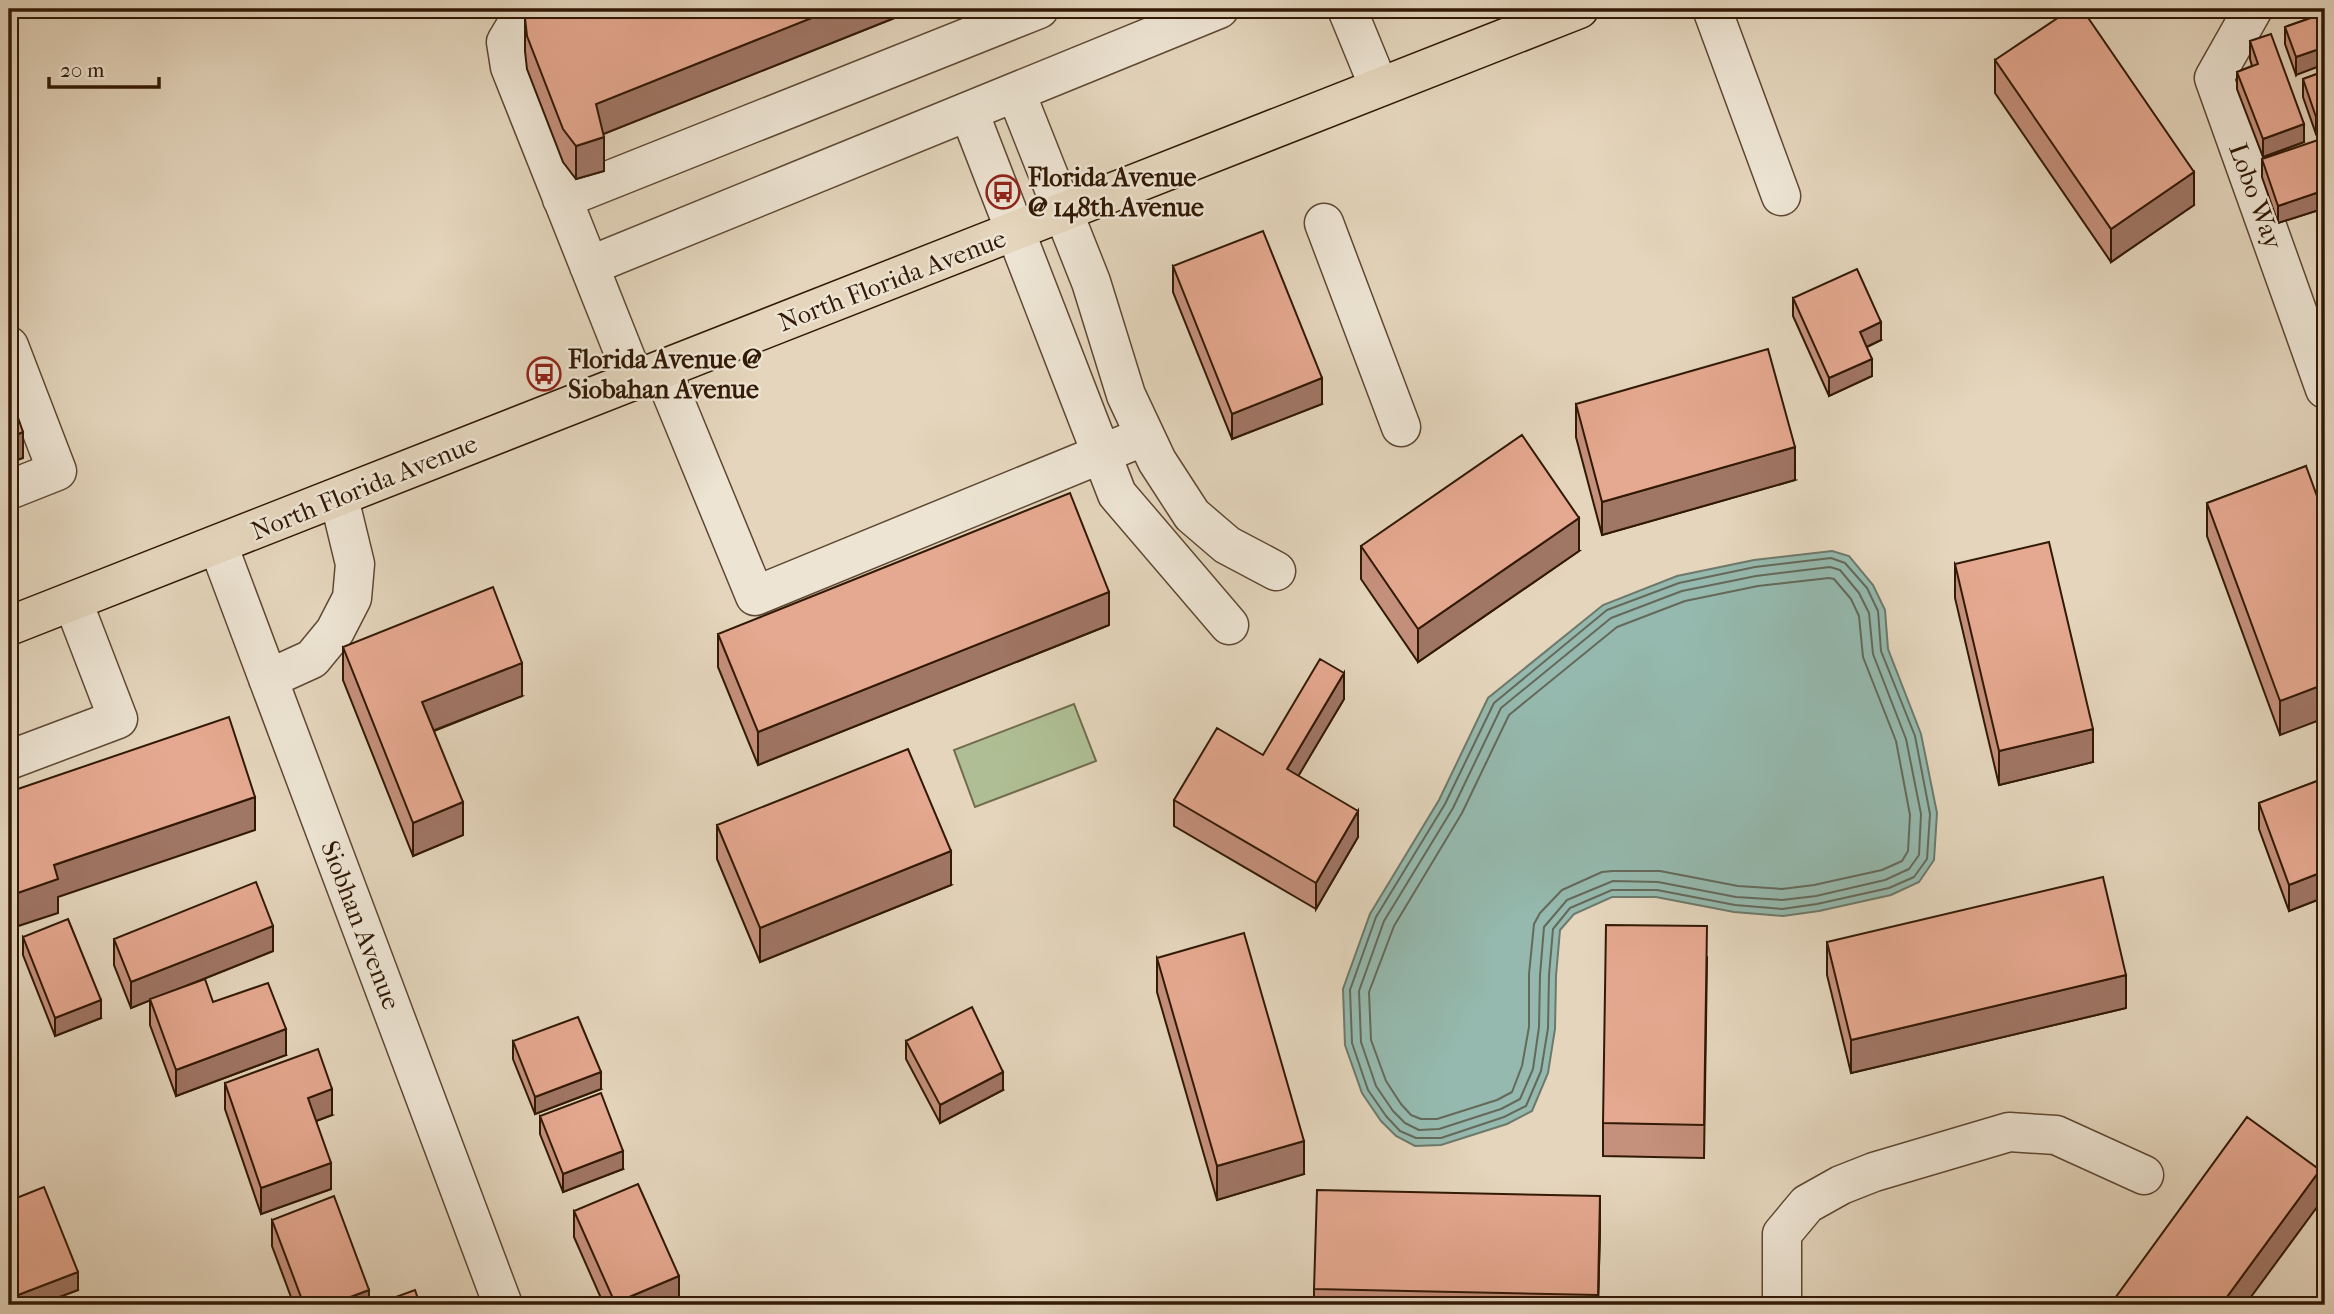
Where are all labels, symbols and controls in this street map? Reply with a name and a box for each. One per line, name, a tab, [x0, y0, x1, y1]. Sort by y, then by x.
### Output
scale bar	[49, 46, 159, 90]
text: 20 m	[60, 58, 105, 82]
street label: Lobo Way	[2222, 139, 2289, 254]
place label: Florida Avenue @ 148th Avenue	[1027, 162, 1204, 224]
bus stop icon: Florida Avenue @ 148th Avenue	[984, 173, 1022, 211]
street label: North Florida Avenue	[774, 223, 1011, 338]
place label: Florida Avenue @ Siobahan Avenue	[567, 344, 762, 405]
bus stop icon: Florida Avenue @ Siobahan Avenue	[525, 355, 563, 393]
street label: North Florida Avenue	[247, 428, 482, 547]
street label: Siobhan Avenue	[314, 836, 407, 1014]

